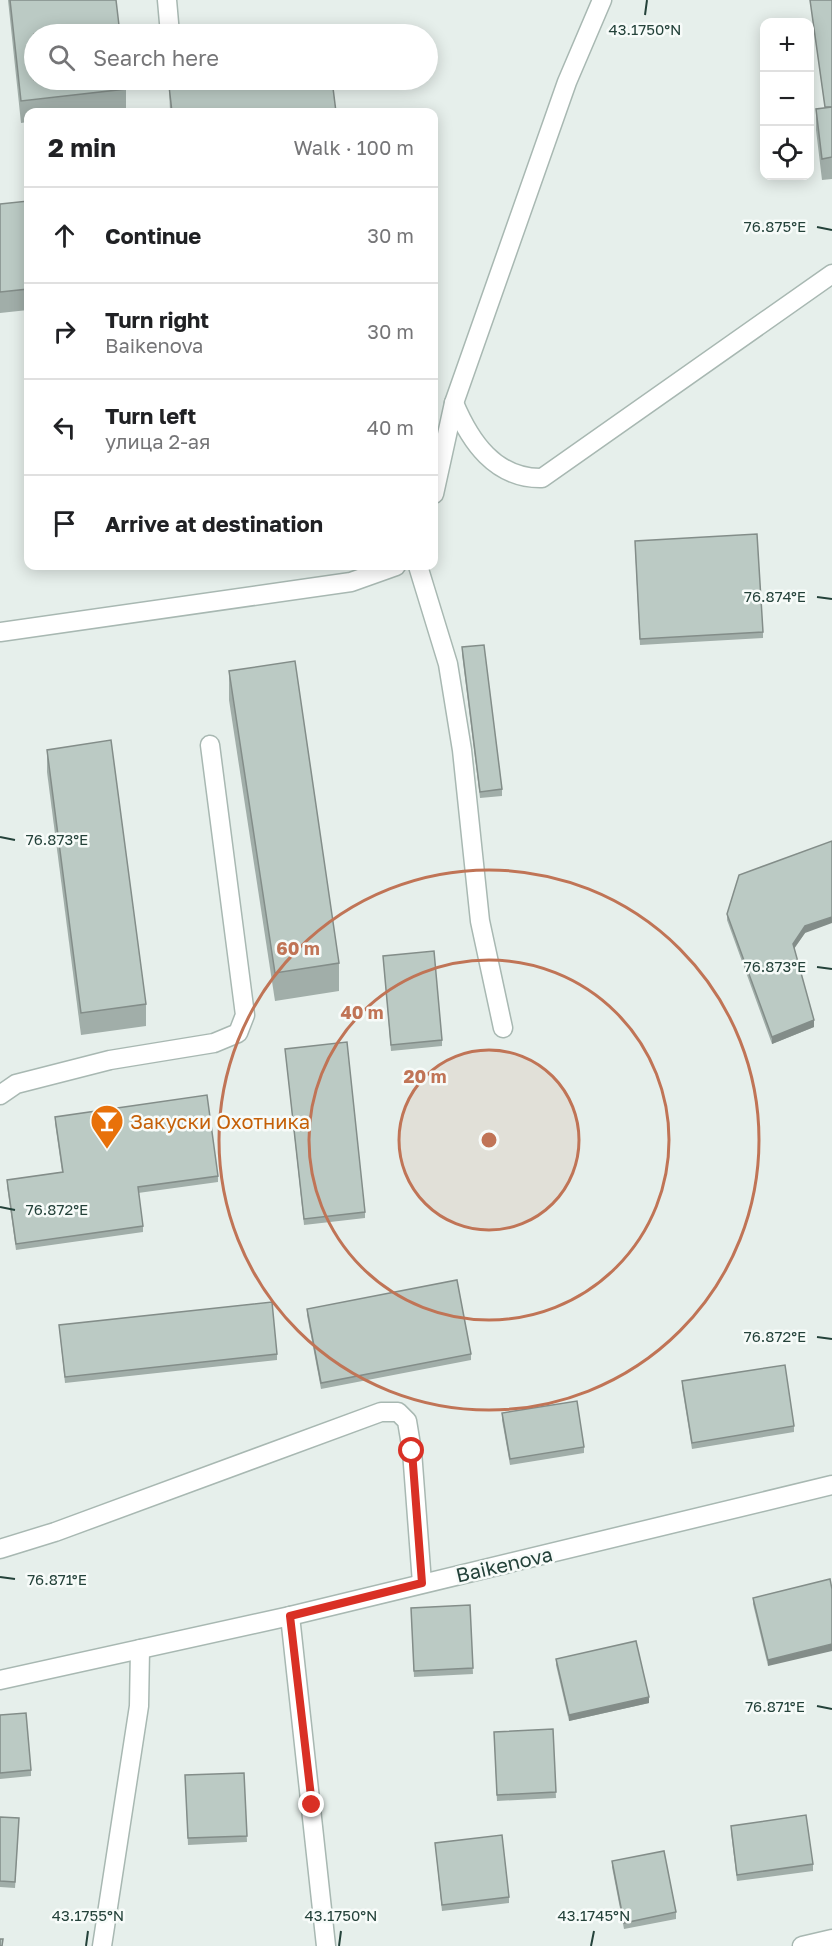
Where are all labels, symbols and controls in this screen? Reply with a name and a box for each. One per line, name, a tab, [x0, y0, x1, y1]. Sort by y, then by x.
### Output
map controls	[760, 18, 814, 180]
button: +	[760, 18, 814, 72]
text: 43.1750°N	[609, 20, 681, 38]
search box	[24, 24, 438, 90]
icon: search	[45, 41, 78, 74]
text: Search here	[93, 44, 219, 71]
button: −	[760, 72, 814, 126]
button: locate	[760, 126, 814, 180]
text: 2 min	[48, 132, 116, 163]
text: Walk · 100 m	[293, 135, 414, 159]
text: 76.875°E	[744, 217, 806, 235]
icon: ahead	[48, 219, 81, 252]
text: Continue	[105, 222, 201, 249]
text: 30 m	[367, 223, 414, 247]
text: Turn right	[105, 306, 209, 333]
icon: right	[48, 315, 81, 348]
text: 30 m	[367, 319, 414, 343]
text: Baikenova	[105, 333, 203, 357]
text: Turn left	[105, 402, 196, 429]
icon: left	[48, 411, 81, 444]
text: 40 m	[367, 415, 414, 439]
text: улица 2-ая	[105, 429, 211, 453]
icon: arrive	[48, 507, 81, 540]
text: Arrive at destination	[105, 510, 323, 537]
text: 76.874°E	[744, 587, 806, 605]
text: 76.873°E	[26, 830, 88, 848]
text: 60 m	[276, 937, 320, 959]
text: 76.873°E	[744, 957, 806, 975]
text: 40 m	[340, 1001, 384, 1023]
text: 20 m	[404, 1065, 446, 1087]
bar icon: Закуски Охотника	[89, 1103, 125, 1150]
place label: Закуски Охотника	[130, 1109, 310, 1133]
centre of rings	[479, 1130, 499, 1150]
text: 76.872°E	[26, 1200, 88, 1218]
text: 76.872°E	[744, 1327, 806, 1345]
route start	[398, 1437, 424, 1463]
street label: Baikenova	[453, 1541, 555, 1587]
text: 76.871°E	[27, 1570, 87, 1588]
text: 76.871°E	[745, 1697, 805, 1715]
route end	[298, 1791, 324, 1817]
text: 43.1755°N	[52, 1906, 124, 1924]
text: 43.1750°N	[305, 1906, 377, 1924]
text: 43.1745°N	[558, 1906, 630, 1924]

